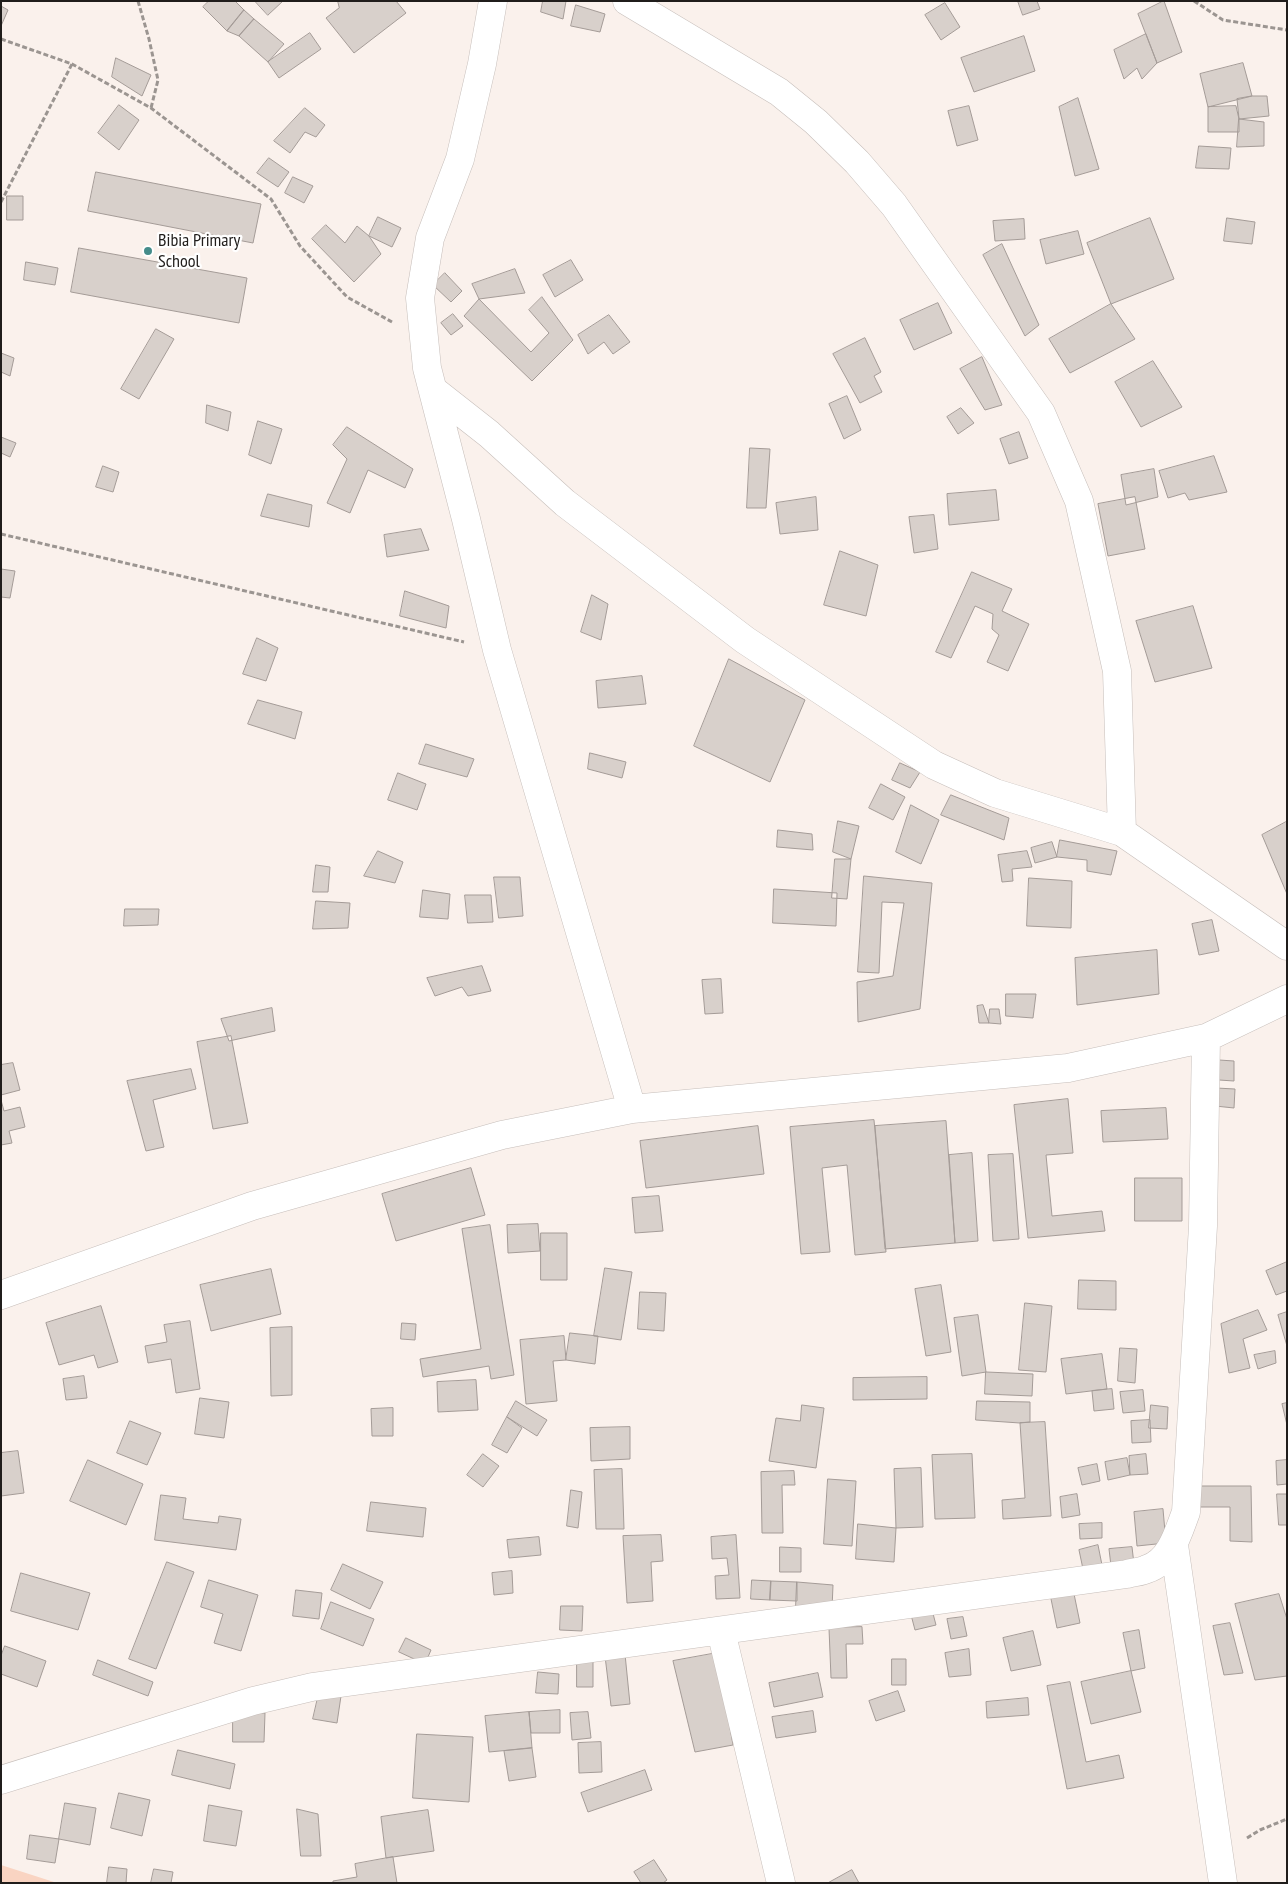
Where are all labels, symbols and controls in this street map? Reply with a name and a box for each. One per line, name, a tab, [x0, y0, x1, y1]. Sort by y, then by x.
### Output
place label: Bibia Primary School	[158, 230, 240, 272]
marker: Bibia Primary School	[142, 245, 154, 257]

